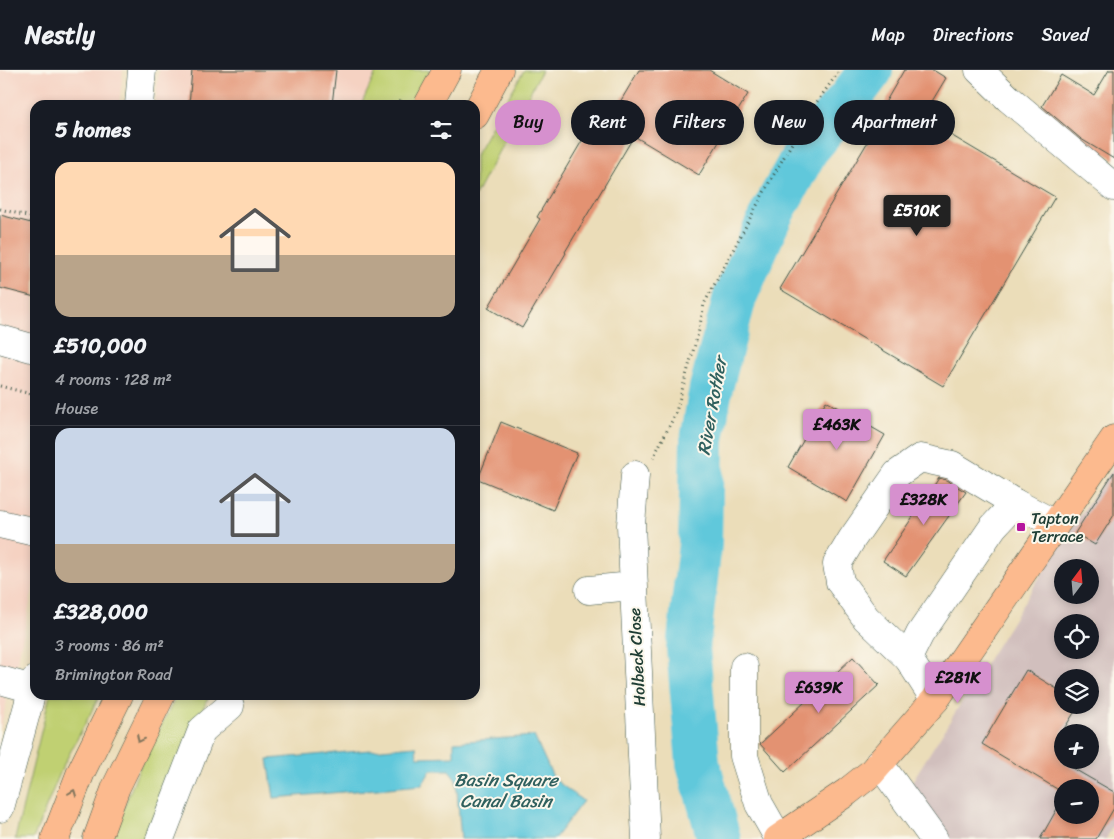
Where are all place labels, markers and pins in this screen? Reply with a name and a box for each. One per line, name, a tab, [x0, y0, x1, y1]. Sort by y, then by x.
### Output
pin: £510K	[882, 194, 952, 237]
pin: £463K	[802, 408, 872, 451]
pin: £328K	[889, 484, 959, 526]
place label: Tapton Terrace	[1031, 504, 1084, 551]
marker: Tapton Terrace	[1015, 521, 1027, 533]
pin: £281K	[923, 662, 993, 704]
pin: £639K	[784, 672, 854, 714]

